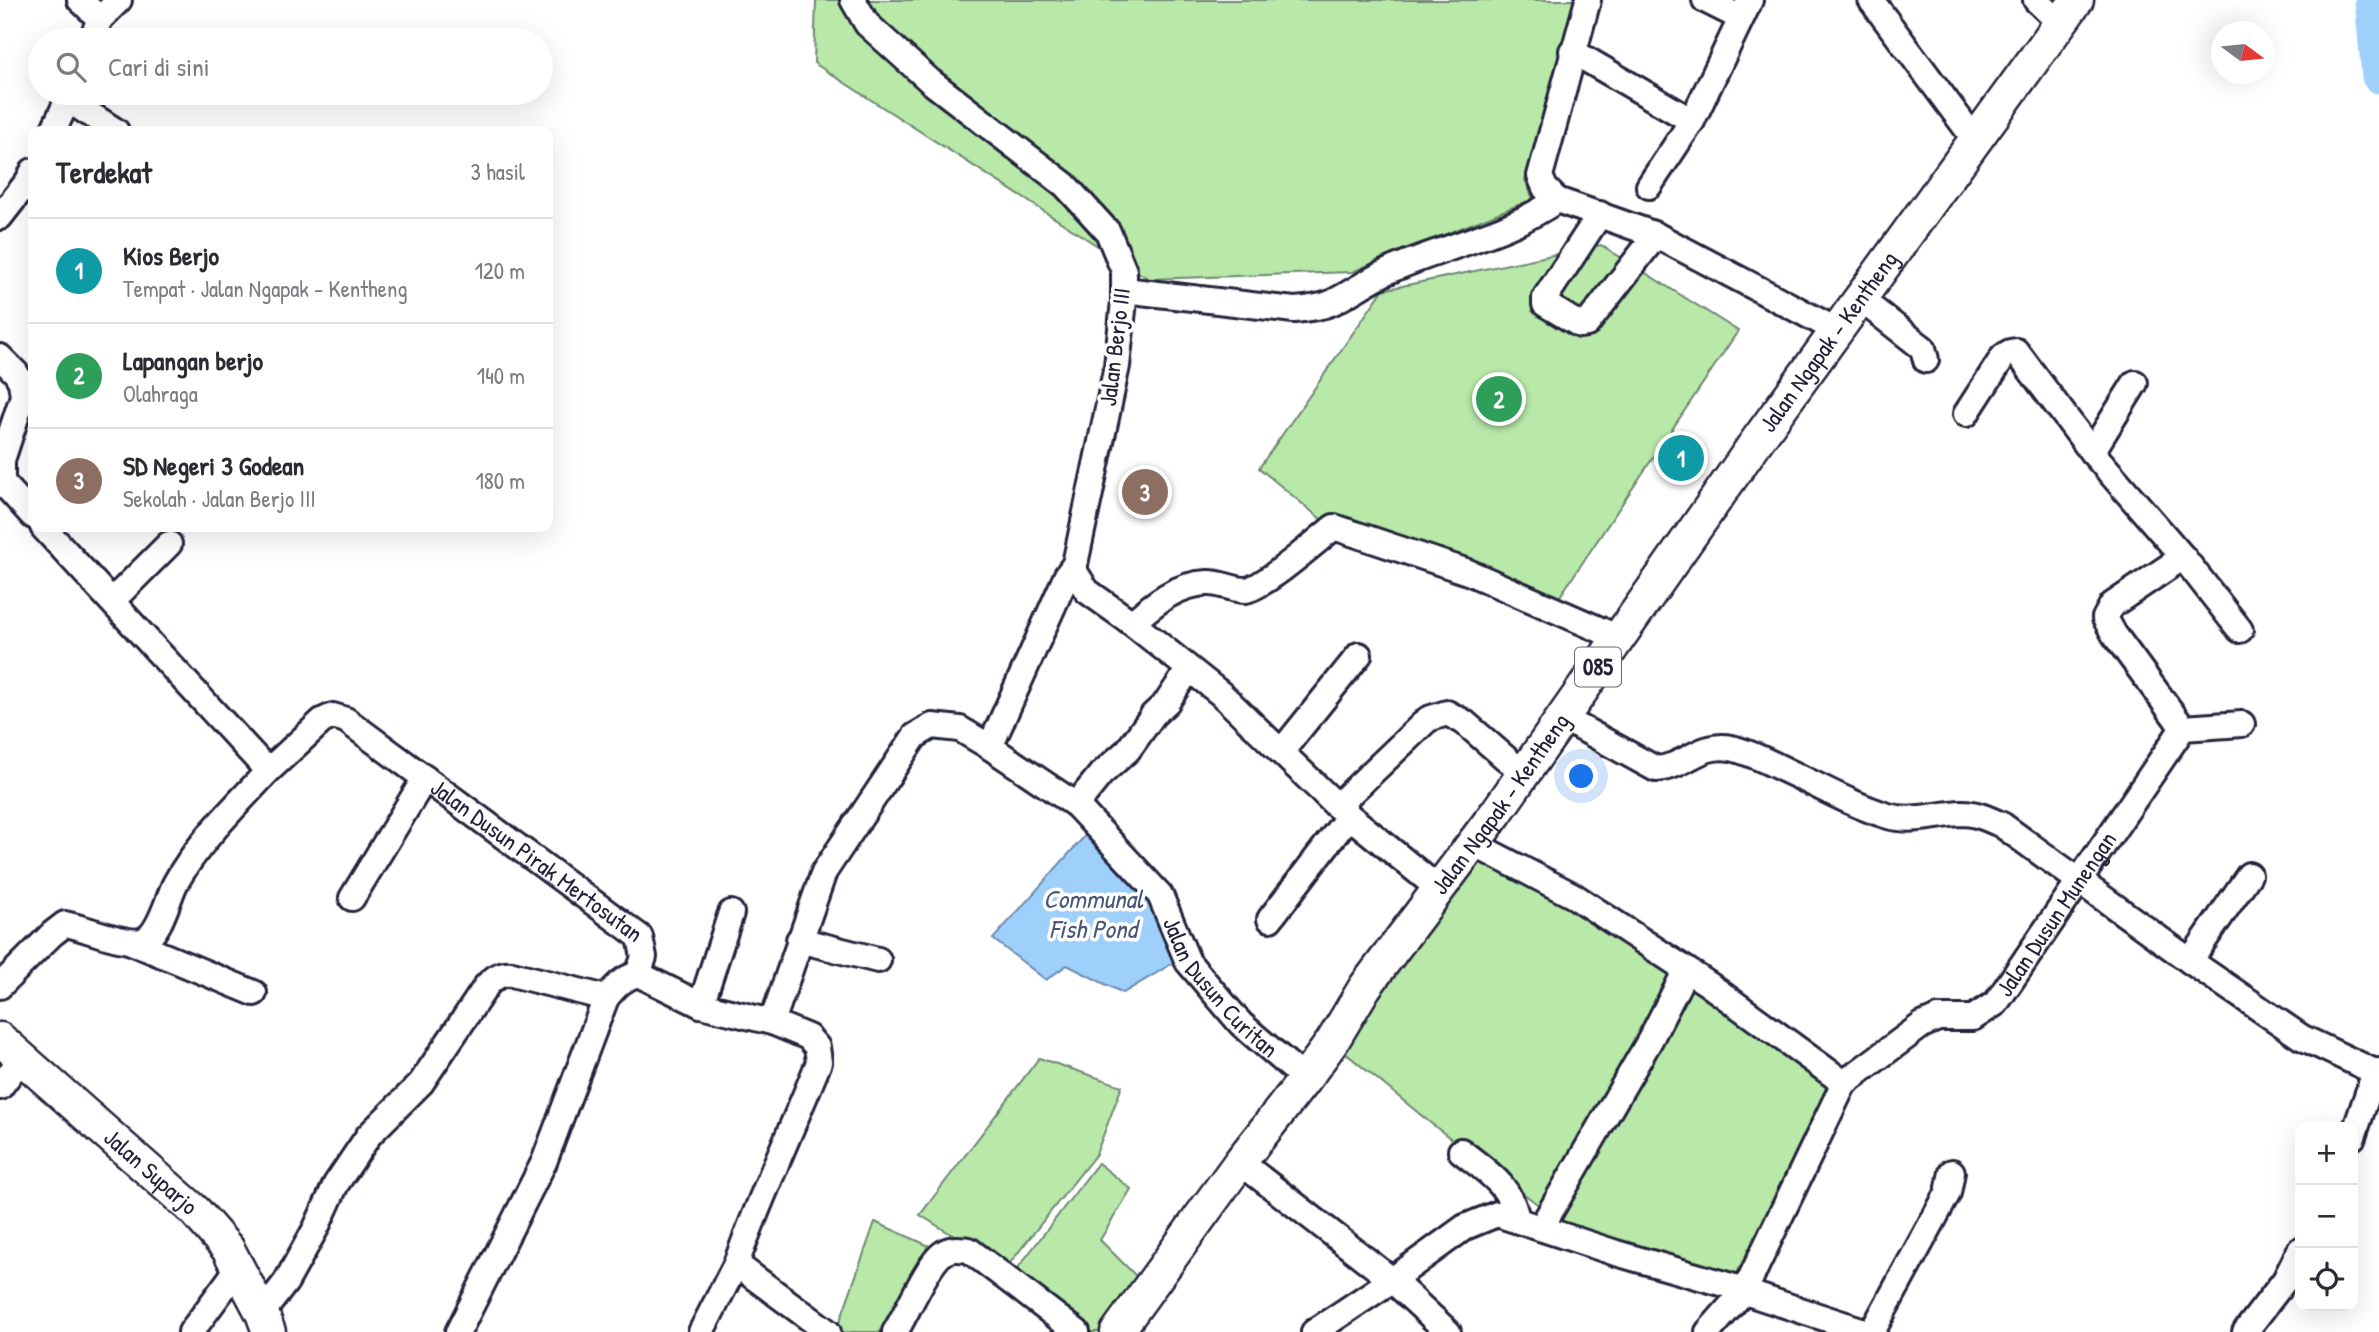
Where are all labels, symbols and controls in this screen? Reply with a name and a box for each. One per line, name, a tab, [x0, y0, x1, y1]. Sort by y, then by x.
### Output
north arrow	[2211, 21, 2274, 84]
search box	[28, 28, 553, 105]
icon: search	[52, 48, 90, 86]
text: Cari di sini	[108, 49, 210, 84]
text: Terdekat	[56, 152, 152, 192]
text: 3 hasil	[471, 156, 525, 187]
text: Kios Berjo	[123, 238, 219, 273]
street label: Jalan Ngapak - Kentheng	[1752, 244, 1905, 438]
text: 1	[75, 255, 83, 286]
text: 120 m	[475, 255, 525, 286]
text: Tempat · Jalan Ngapak - Kentheng	[123, 273, 408, 304]
street label: Jalan Berjo III	[1091, 286, 1137, 408]
text: Lapangan berjo	[123, 343, 263, 378]
text: 2	[74, 360, 84, 391]
text: 140 m	[477, 360, 525, 391]
pin: 2	[1476, 373, 1522, 425]
text: Olahraga	[123, 378, 198, 409]
pin: 1	[1658, 432, 1704, 484]
text: SD Negeri 3 Godean	[123, 448, 304, 483]
text: 3	[74, 465, 84, 496]
text: 180 m	[475, 465, 525, 496]
pin: 3	[1122, 466, 1168, 518]
text: Sekolah · Jalan Berjo III	[123, 483, 316, 514]
road number: 085	[1575, 648, 1621, 687]
street label: Jalan Ngapak - Kentheng	[1423, 706, 1576, 900]
your location	[1564, 759, 1598, 793]
street label: Jalan Dusun Pirak Mertosutan	[425, 771, 650, 949]
street label: Jalan Dusun Munengan	[1988, 825, 2123, 1002]
water label: Communal Fish Pond	[1043, 881, 1144, 946]
street label: Jalan Dusun Curitan	[1156, 912, 1286, 1064]
street label: Jalan Suparjo	[98, 1121, 206, 1222]
map controls	[2295, 1122, 2358, 1311]
button: +	[2295, 1122, 2358, 1185]
button: −	[2295, 1185, 2358, 1248]
button: locate	[2295, 1248, 2358, 1311]

